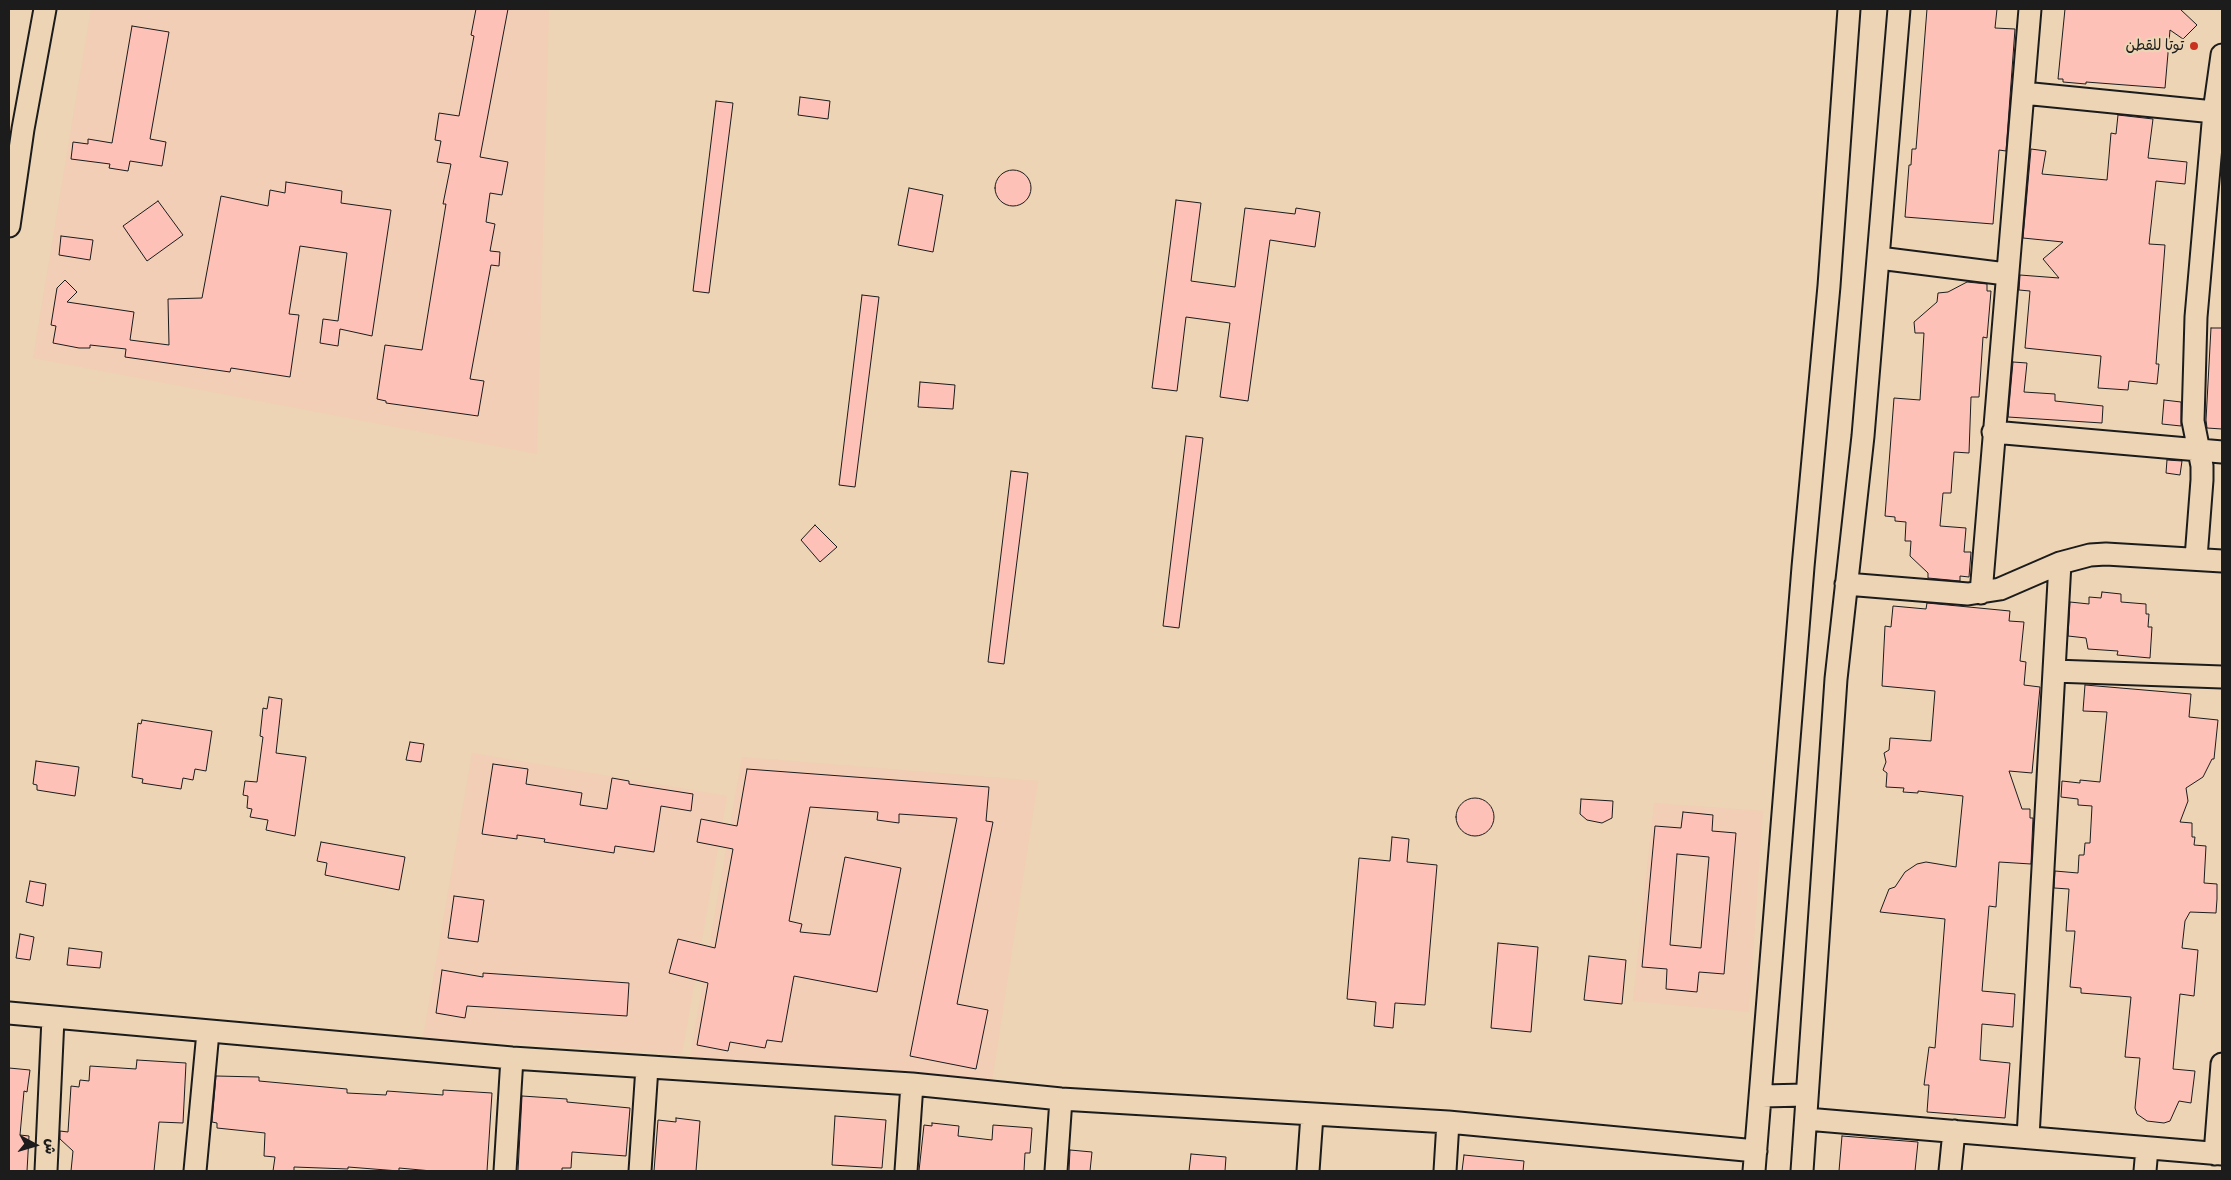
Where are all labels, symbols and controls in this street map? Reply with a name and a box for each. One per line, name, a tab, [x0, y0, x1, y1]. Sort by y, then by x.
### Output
place label: توتا للقطن	[2126, 37, 2184, 55]
marker: توتا للقطن	[2188, 40, 2200, 52]
north arrow	[10, 1120, 60, 1170]
text: ش	[41, 1138, 60, 1155]

